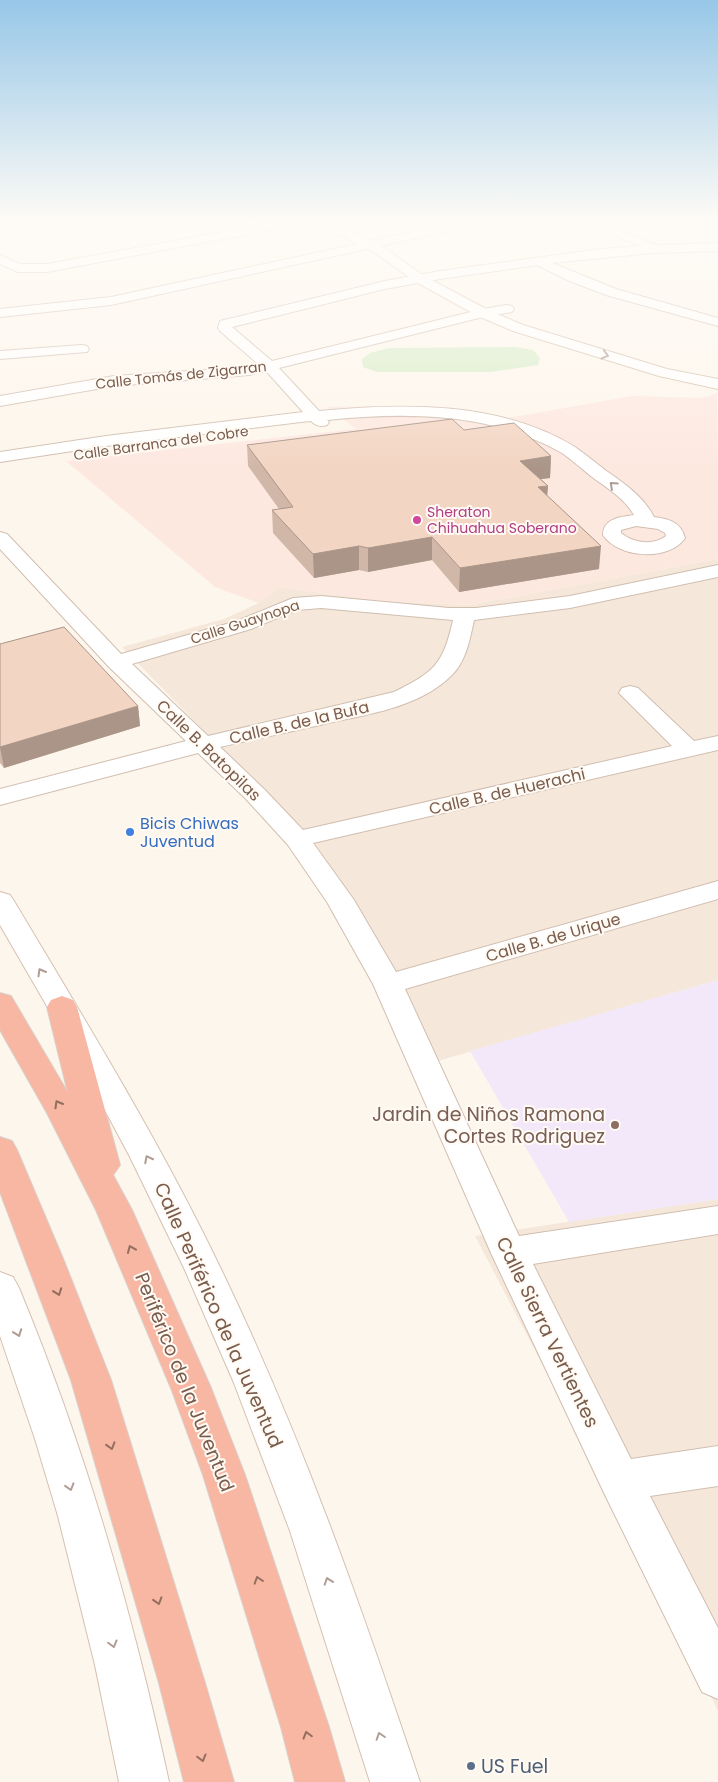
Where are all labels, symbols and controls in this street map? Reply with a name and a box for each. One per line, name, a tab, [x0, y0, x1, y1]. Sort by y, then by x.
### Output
one-way arrow	[600, 349, 609, 359]
street label: Calle Tomás de Zigarran	[95, 356, 267, 394]
street label: Calle Barranca del Cobre	[72, 421, 250, 465]
one-way arrow	[610, 482, 619, 491]
place label: Sheraton Chihuahua Soberano	[427, 502, 577, 538]
marker: Sheraton Chihuahua Soberano	[411, 514, 423, 526]
street label: Calle Guaynopa	[188, 595, 302, 649]
street label: Calle B. Batopilas	[151, 694, 266, 806]
street label: Calle B. de la Bufa	[227, 695, 371, 750]
street label: Calle B. de Huerachi	[427, 762, 587, 821]
place label: Bicis Chiwas Juventud	[140, 812, 239, 853]
marker: Bicis Chiwas Juventud	[124, 826, 136, 838]
street label: Calle B. de Urique	[483, 907, 623, 968]
one-way arrow	[37, 969, 47, 978]
one-way arrow	[54, 1100, 64, 1109]
place label: Jardin de Niños Ramona Cortes Rodriguez	[372, 1101, 605, 1150]
marker: Jardin de Niños Ramona Cortes Rodriguez	[609, 1119, 621, 1131]
one-way arrow	[144, 1155, 154, 1164]
street label: Calle Periférico de la Juventud	[150, 1179, 288, 1451]
street label: Calle Sierra Vertientes	[490, 1232, 606, 1432]
one-way arrow	[127, 1245, 138, 1254]
street label: Periférico de la Juventud	[131, 1269, 239, 1495]
one-way arrow	[52, 1287, 62, 1296]
one-way arrow	[12, 1328, 22, 1337]
one-way arrow	[105, 1441, 115, 1449]
one-way arrow	[64, 1483, 74, 1491]
one-way arrow	[254, 1576, 264, 1585]
one-way arrow	[324, 1578, 334, 1586]
one-way arrow	[152, 1597, 162, 1605]
one-way arrow	[107, 1639, 117, 1648]
one-way arrow	[302, 1731, 312, 1740]
one-way arrow	[375, 1732, 385, 1740]
one-way arrow	[197, 1753, 207, 1761]
place label: US Fuel	[481, 1753, 548, 1780]
marker: US Fuel	[465, 1760, 477, 1772]

